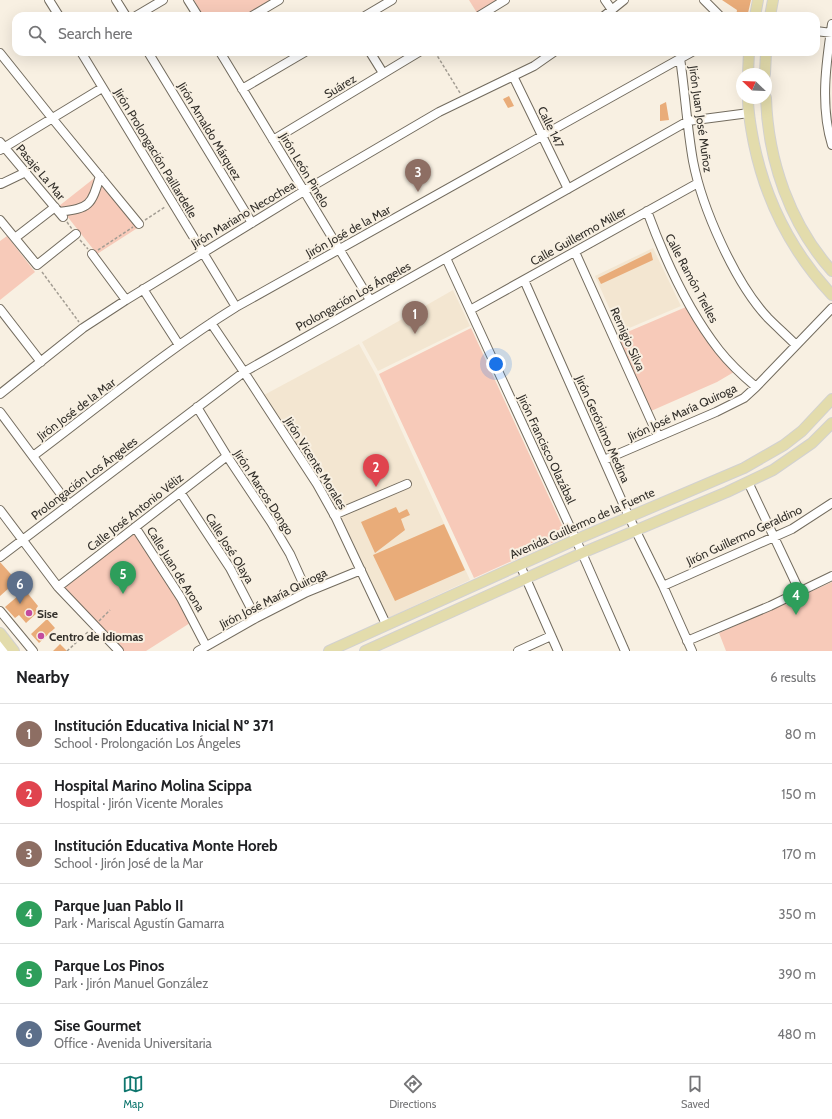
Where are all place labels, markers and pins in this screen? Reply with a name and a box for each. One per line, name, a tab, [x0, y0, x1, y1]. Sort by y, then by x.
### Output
pin: 3	[405, 159, 431, 192]
pin: 1	[402, 301, 428, 334]
pin: 2	[363, 454, 389, 487]
pin: 5	[110, 561, 136, 594]
pin: 6	[7, 571, 33, 604]
pin: 4	[783, 582, 809, 615]
place label: Sise	[37, 606, 58, 621]
marker: Sise	[24, 608, 34, 618]
place label: Centro de Idiomas	[49, 629, 143, 644]
marker: Centro de Idiomas	[36, 631, 46, 641]

